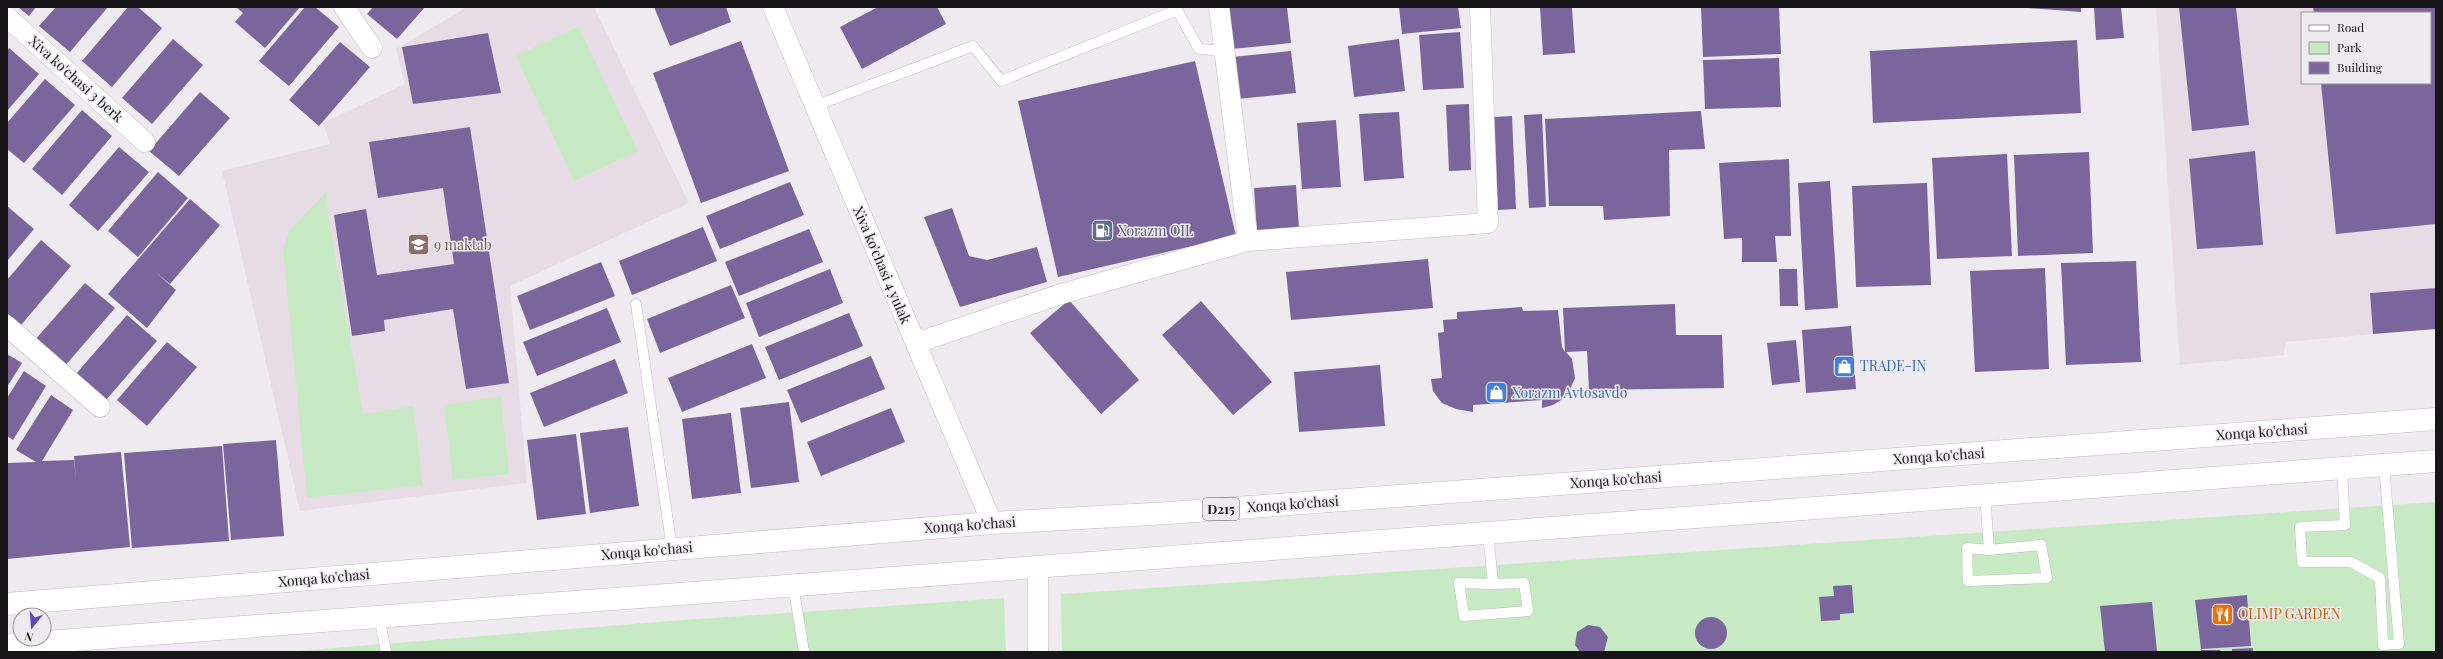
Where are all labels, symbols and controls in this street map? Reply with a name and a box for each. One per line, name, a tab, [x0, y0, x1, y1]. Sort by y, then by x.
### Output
legend	[2301, 12, 2431, 84]
text: Road	[2337, 19, 2364, 35]
street label: Xiva ko'chasi 3 berk	[25, 31, 128, 126]
text: Park	[2337, 39, 2362, 55]
text: Building	[2337, 59, 2383, 75]
street label: Xiva ko'chasi 4 yulak	[849, 203, 916, 327]
fuel station icon: Xorazm OIL	[1089, 218, 1115, 244]
place label: Xorazm OIL	[1118, 221, 1193, 240]
school or university icon: 9 maktab	[406, 232, 432, 258]
place label: 9 maktab	[434, 235, 492, 254]
shop icon: TRADE-IN	[1832, 353, 1858, 379]
place label: TRADE-IN	[1860, 356, 1927, 375]
shop icon: Xorazm Avtosavdo	[1483, 380, 1509, 406]
place label: Xorazm Avtosavdo	[1512, 383, 1628, 402]
street label: Xonqa ko'chasi	[2216, 419, 2308, 444]
street label: Xonqa ko'chasi	[1893, 443, 1985, 468]
street label: Xonqa ko'chasi	[1570, 467, 1662, 492]
street label: Xonqa ko'chasi	[1247, 491, 1339, 516]
road number: D215	[1203, 498, 1239, 520]
street label: Xonqa ko'chasi	[924, 512, 1016, 537]
street label: Xonqa ko'chasi	[600, 537, 693, 564]
street label: Xonqa ko'chasi	[277, 564, 370, 591]
restaurant icon: OLIMP GARDEN	[2210, 601, 2236, 627]
place label: OLIMP GARDEN	[2238, 604, 2341, 623]
north arrow	[12, 607, 52, 647]
text: N	[23, 629, 35, 645]

